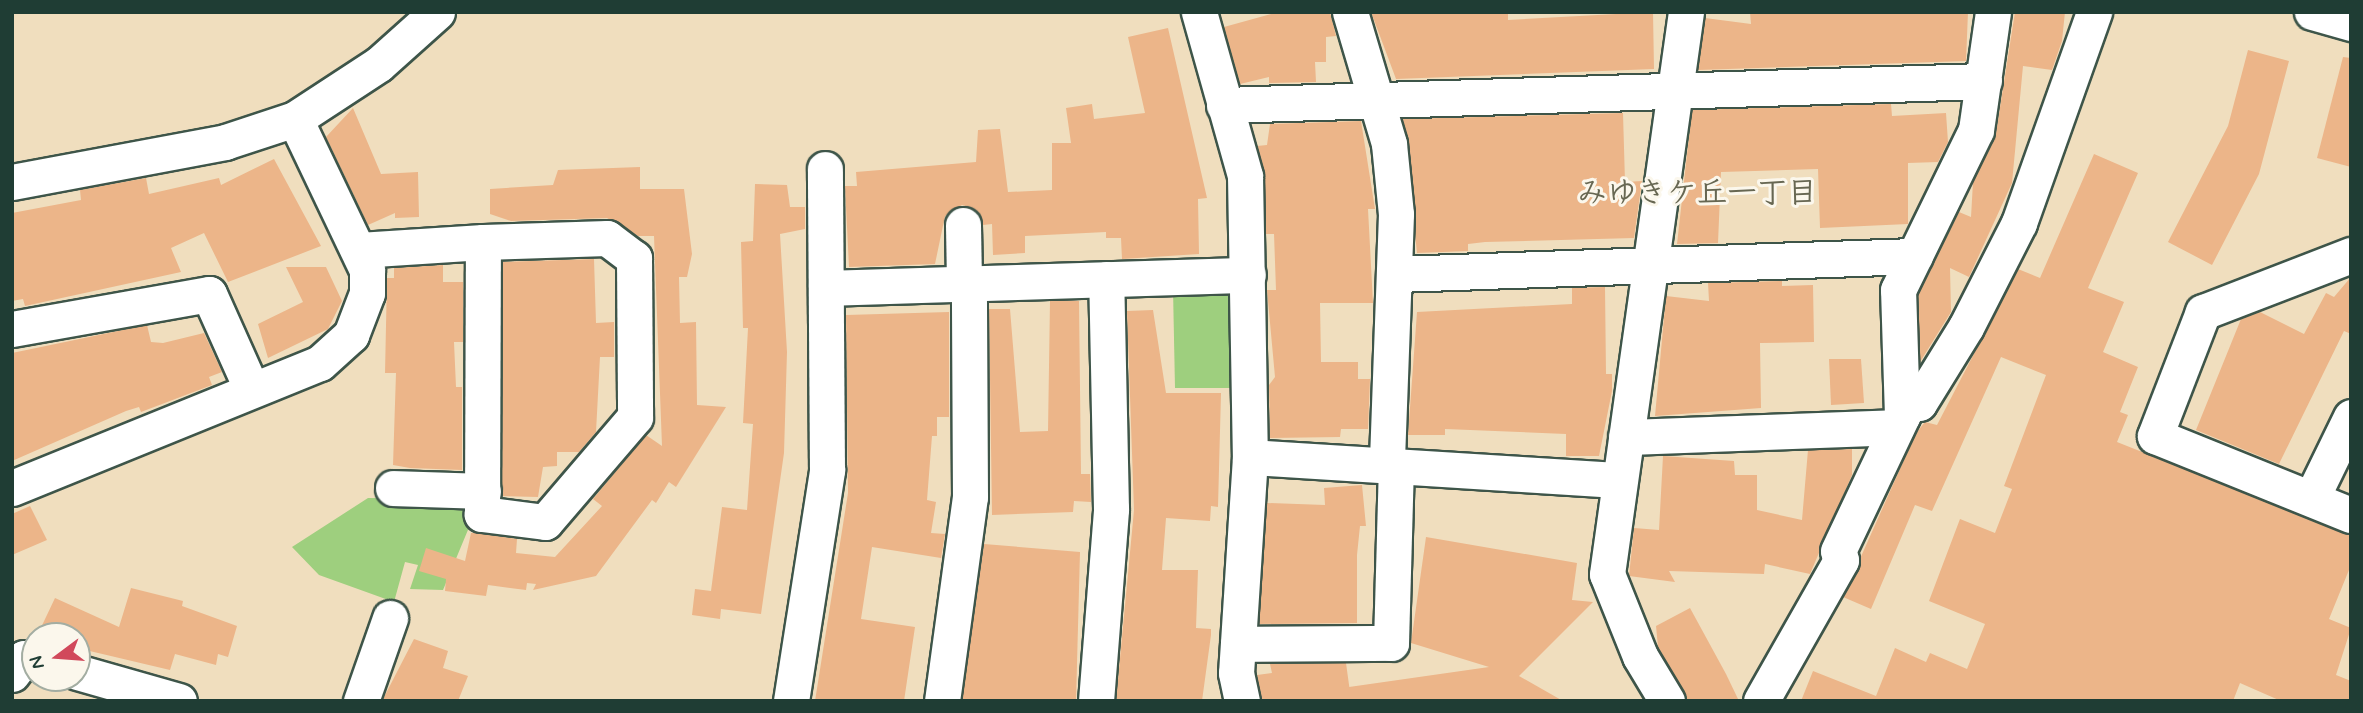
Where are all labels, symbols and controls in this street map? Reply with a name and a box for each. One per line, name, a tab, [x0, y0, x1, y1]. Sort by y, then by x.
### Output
district label: みゆきケ丘一丁目	[1577, 176, 1817, 212]
north arrow	[21, 622, 91, 692]
text: N	[23, 653, 51, 672]

